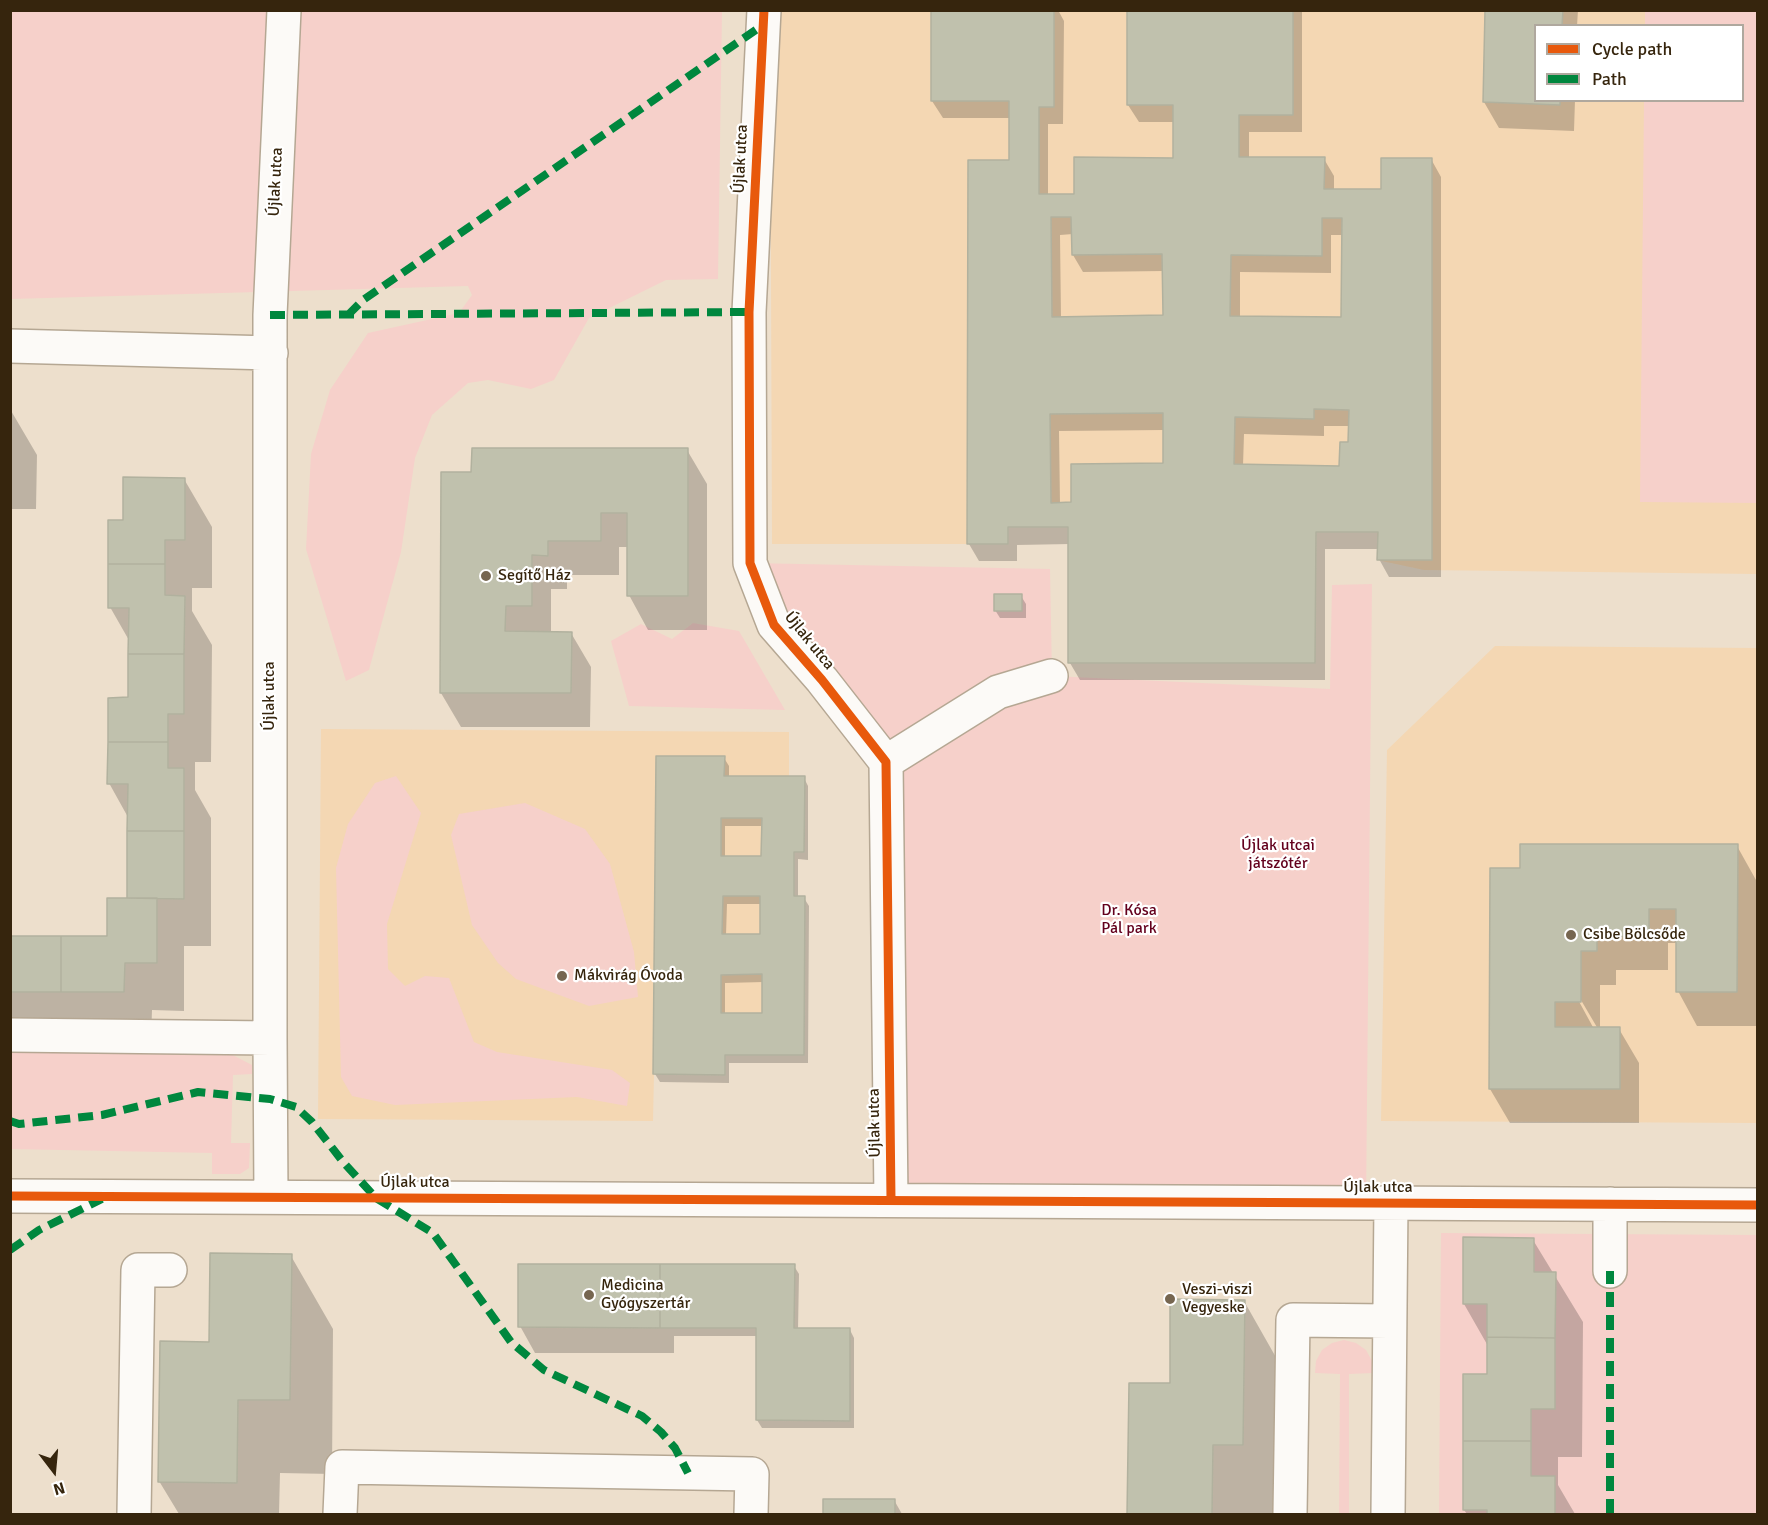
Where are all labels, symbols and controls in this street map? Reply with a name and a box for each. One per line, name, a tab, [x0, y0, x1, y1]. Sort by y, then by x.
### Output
legend	[1534, 24, 1744, 102]
text: Cycle path	[1592, 38, 1672, 60]
text: Path	[1592, 68, 1627, 90]
street label: Újlak utca	[730, 124, 752, 194]
street label: Újlak utca	[265, 147, 287, 217]
place label: Segítő Ház	[498, 566, 571, 586]
marker: Segítő Ház	[479, 569, 493, 583]
street label: Újlak utca	[780, 608, 838, 674]
street label: Újlak utca	[260, 661, 280, 731]
park label: Újlak utcai játszótér	[1241, 836, 1315, 874]
park label: Dr. Kósa Pál park	[1101, 901, 1157, 939]
place label: Csibe Bölcsőde	[1583, 925, 1686, 945]
marker: Csibe Bölcsőde	[1564, 928, 1578, 942]
place label: Mákvirág Óvoda	[574, 966, 683, 986]
marker: Mákvirág Óvoda	[555, 969, 569, 983]
street label: Újlak utca	[865, 1088, 885, 1158]
street label: Újlak utca	[380, 1173, 450, 1193]
street label: Újlak utca	[1343, 1178, 1413, 1198]
place label: Medicina Gyógyszertár	[601, 1276, 690, 1314]
place label: Veszi-viszi Vegyeske	[1182, 1280, 1252, 1318]
marker: Medicina Gyógyszertár	[582, 1288, 596, 1302]
marker: Veszi-viszi Vegyeske	[1163, 1292, 1177, 1306]
north arrow	[24, 1441, 84, 1501]
text: N	[51, 1477, 67, 1499]

